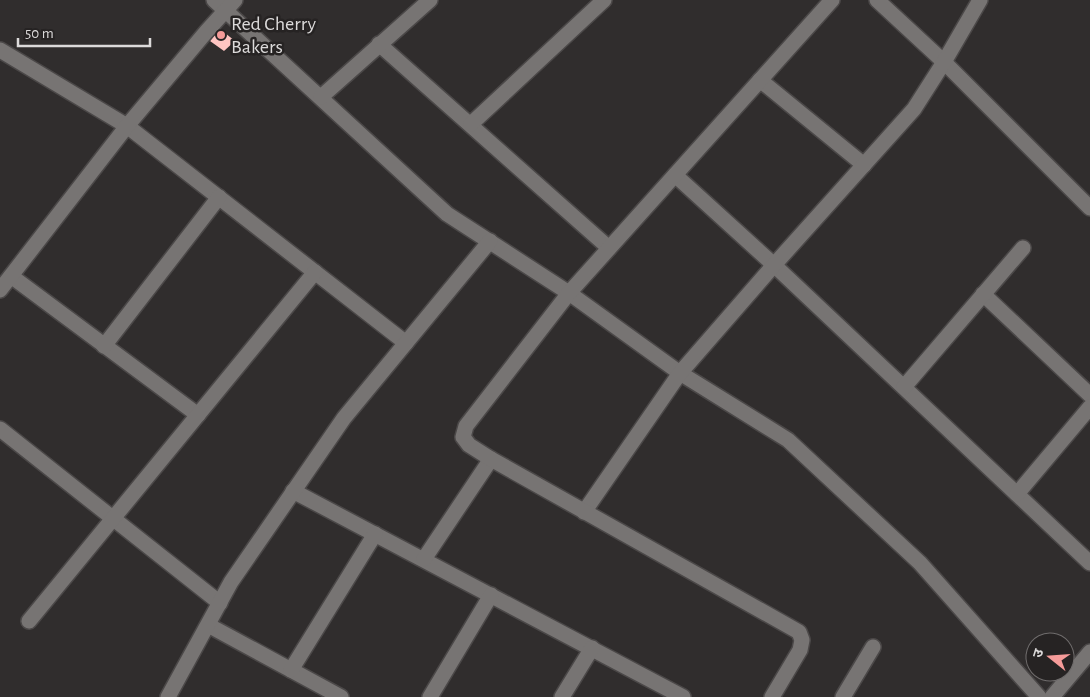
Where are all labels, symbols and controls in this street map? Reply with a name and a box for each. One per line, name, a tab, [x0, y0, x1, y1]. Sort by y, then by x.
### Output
place label: Red Cherry Bakers	[231, 14, 316, 57]
scale bar	[18, 15, 150, 47]
text: 50 m	[25, 26, 54, 41]
marker: Red Cherry Bakers	[215, 29, 227, 41]
north arrow	[1025, 632, 1075, 682]
text: उ	[1031, 647, 1047, 659]

